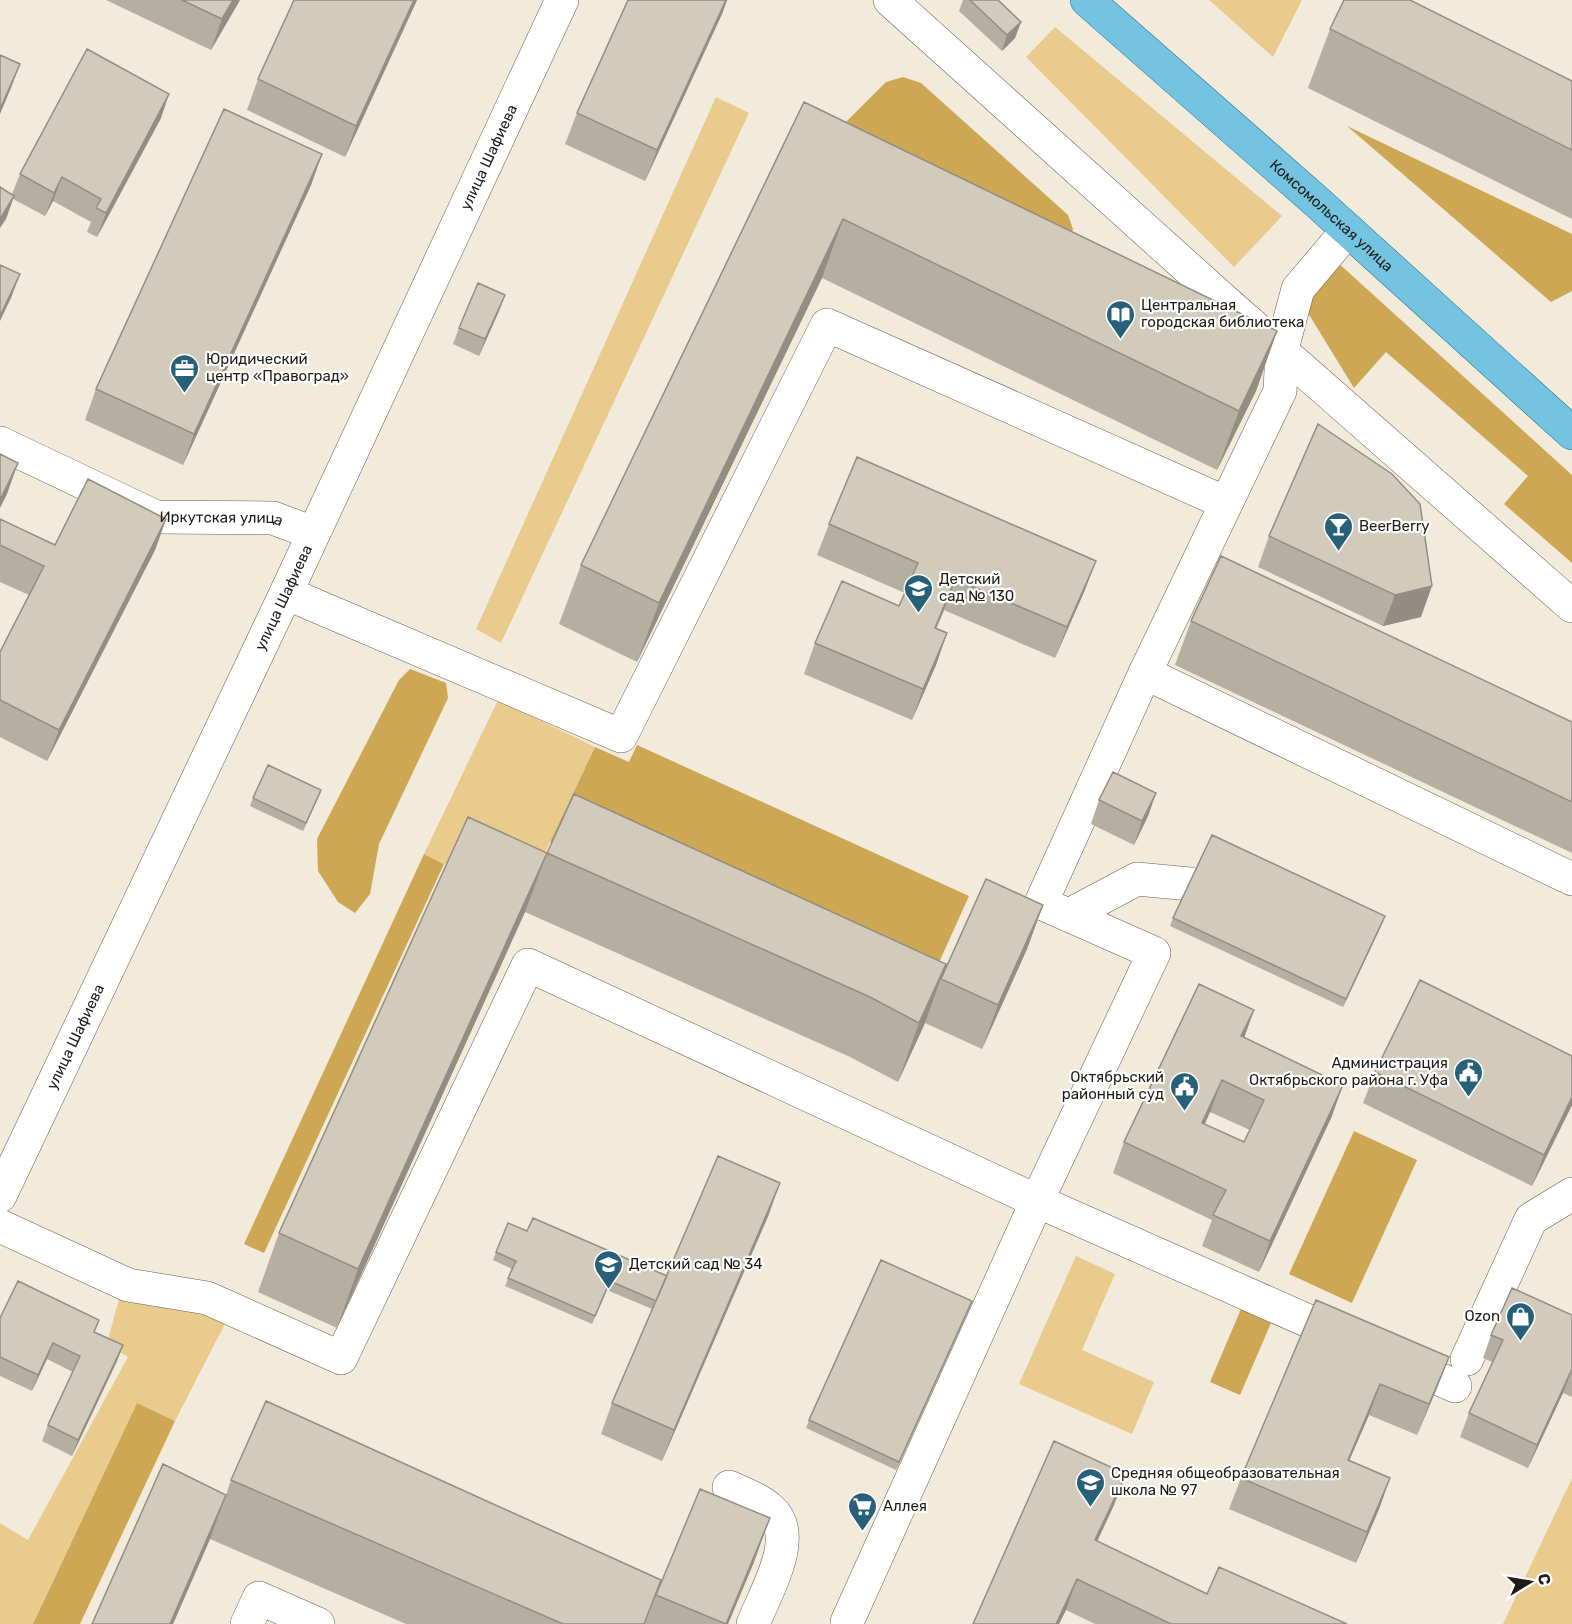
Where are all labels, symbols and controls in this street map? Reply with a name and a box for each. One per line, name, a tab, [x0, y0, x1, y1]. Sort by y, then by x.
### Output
street label: улица Шафиева	[456, 102, 521, 213]
street label: Комсомольская улица	[1266, 156, 1397, 276]
place label: Центральная городская библиотека	[1141, 296, 1304, 331]
library icon: Центральная городская библиотека	[1104, 298, 1136, 340]
place label: Юридический центр «Правоград»	[206, 350, 349, 385]
office icon: Юридический центр «Правоград»	[169, 352, 201, 394]
street label: Иркутская улица	[159, 508, 286, 530]
bar icon: BeerBerry	[1322, 510, 1354, 552]
place label: BeerBerry	[1359, 517, 1430, 535]
street label: улица Шафиева	[251, 542, 316, 653]
place label: Детский сад № 130	[939, 570, 1014, 605]
school or university icon: Детский сад № 130	[902, 572, 934, 614]
street label: улица Шафиева	[43, 981, 108, 1093]
place label: Администрация Октябрьского района г. Уфа	[1249, 1054, 1448, 1089]
public building icon: Администрация Октябрьского района г. Уфа	[1453, 1056, 1485, 1098]
place label: Октябрьский районный суд	[1062, 1068, 1164, 1103]
public building icon: Октябрьский районный суд	[1169, 1070, 1201, 1112]
school or university icon: Детский сад № 34	[592, 1248, 624, 1290]
place label: Детский сад № 34	[629, 1255, 763, 1273]
shop icon: Ozon	[1505, 1300, 1537, 1342]
place label: Ozon	[1465, 1307, 1500, 1325]
place label: Средняя общеобразовательная школа № 97	[1111, 1464, 1340, 1499]
school or university icon: Средняя общеобразовательная школа № 97	[1074, 1466, 1106, 1508]
supermarket icon: Аллея	[846, 1490, 878, 1532]
place label: Аллея	[883, 1497, 927, 1515]
north arrow	[1500, 1552, 1560, 1612]
text: С	[1534, 1572, 1555, 1587]

